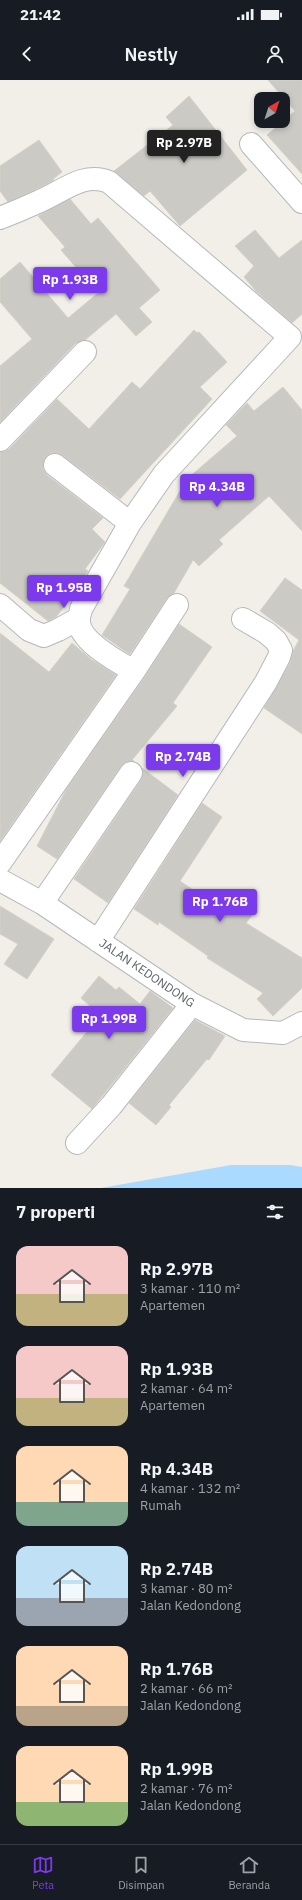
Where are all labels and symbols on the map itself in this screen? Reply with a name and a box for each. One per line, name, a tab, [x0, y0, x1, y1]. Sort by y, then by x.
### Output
north arrow	[254, 92, 290, 128]
pin: Rp 2.97B	[143, 130, 225, 164]
pin: Rp 1.93B	[29, 267, 111, 301]
pin: Rp 4.34B	[176, 474, 258, 508]
pin: Rp 1.95B	[23, 575, 105, 609]
pin: Rp 2.74B	[142, 744, 224, 778]
pin: Rp 1.76B	[179, 889, 261, 923]
street label: JALAN KEDONDONG	[97, 935, 198, 1010]
pin: Rp 1.99B	[68, 1006, 150, 1040]

